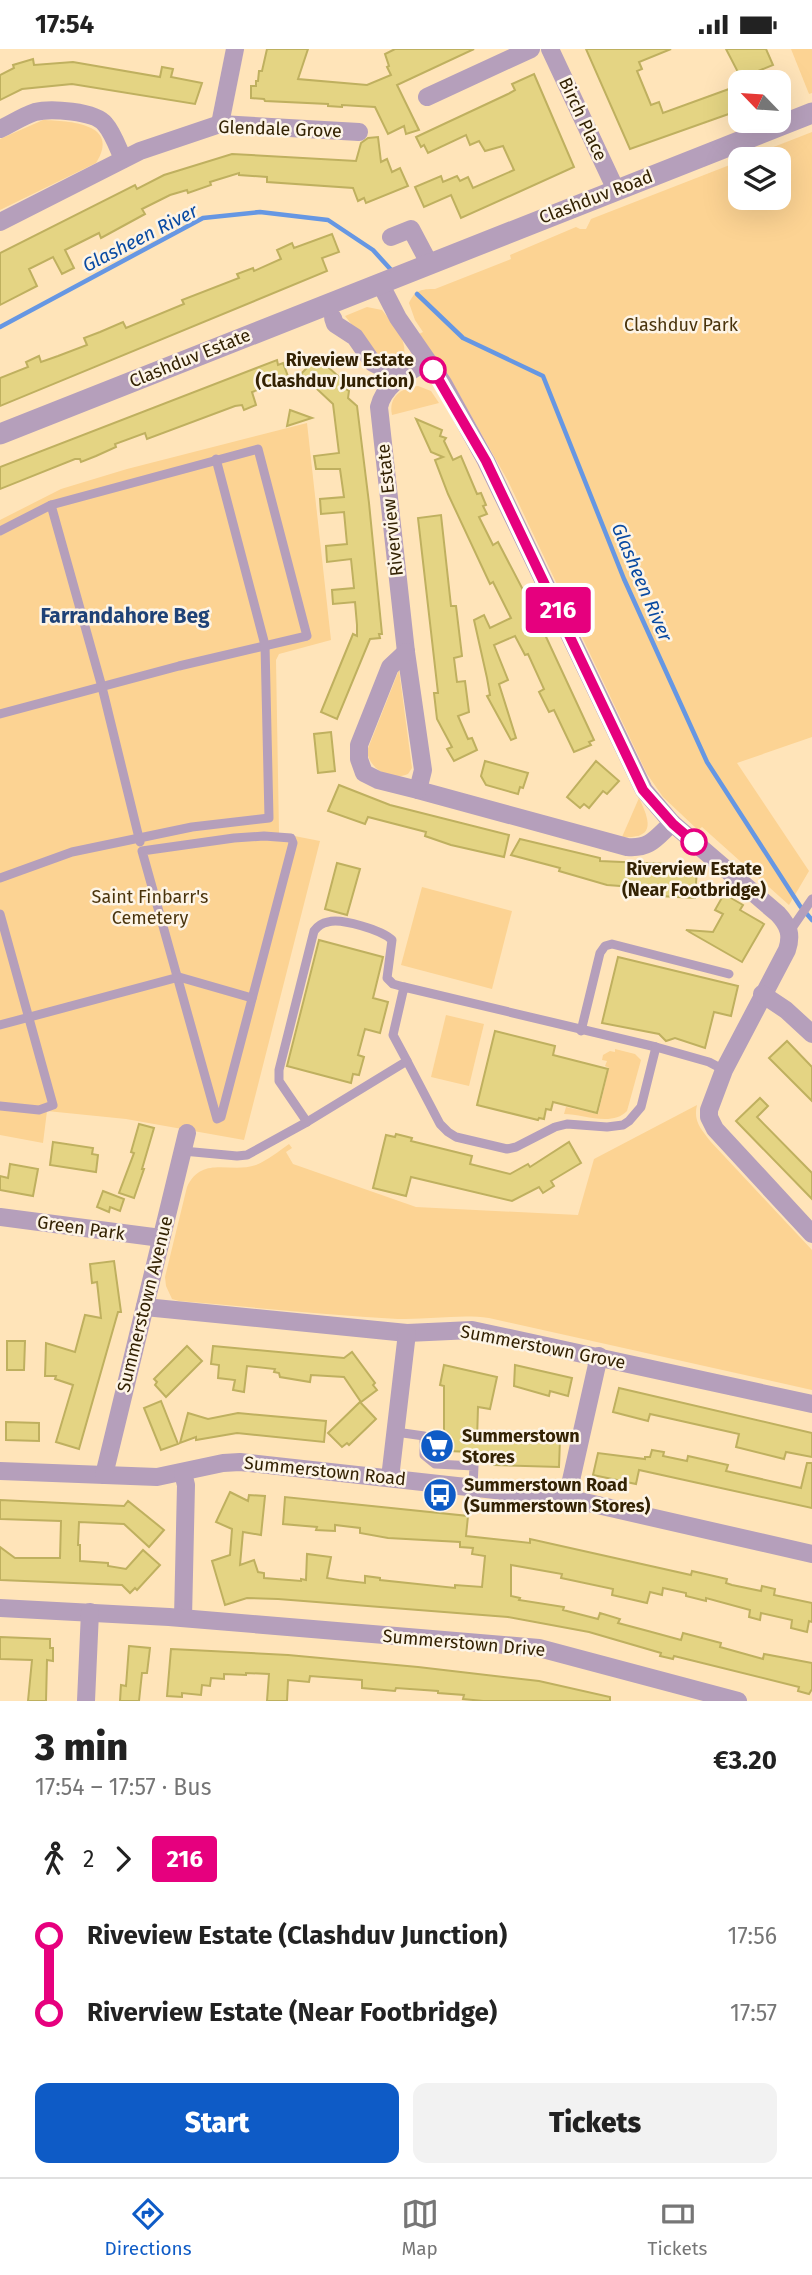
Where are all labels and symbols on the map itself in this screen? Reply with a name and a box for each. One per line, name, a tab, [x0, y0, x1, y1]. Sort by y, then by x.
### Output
north arrow	[728, 70, 791, 133]
street label: Birch Place	[554, 74, 612, 164]
street label: Glendale Grove	[218, 116, 342, 142]
street label: Clashduv Road	[536, 165, 656, 229]
water label: Glasheen River	[79, 199, 202, 277]
park label: Clashduv Park	[624, 314, 739, 336]
street label: Clashduv Estate	[126, 324, 254, 392]
place label: Riveview Estate (Clashduv Junction)	[256, 349, 414, 392]
marker: Riveview Estate (Clashduv Junction)	[420, 357, 446, 383]
street label: Riverview Estate	[372, 443, 408, 577]
water label: Glasheen River	[607, 519, 678, 645]
line badge: 216	[518, 587, 598, 633]
district label: Farrandahore Beg	[40, 603, 210, 629]
marker: Riverview Estate (Near Footbridge)	[681, 829, 707, 855]
place label: Riverview Estate (Near Footbridge)	[622, 858, 766, 901]
park label: Saint Finbarr's Cemetery	[92, 886, 208, 929]
street label: Green Park	[36, 1211, 127, 1245]
street label: Summerstown Avenue	[112, 1214, 178, 1394]
street label: Summerstown Grove	[459, 1320, 627, 1374]
place label: Summerstown Stores	[462, 1425, 580, 1468]
supermarket icon: Summerstown Stores	[418, 1427, 456, 1465]
street label: Summerstown Road	[243, 1452, 407, 1490]
place label: Summerstown Road (Summerstown Stores)	[464, 1474, 651, 1517]
bus stop icon: Summerstown Road (Summerstown Stores)	[421, 1476, 459, 1514]
street label: Summerstown Drive	[382, 1625, 546, 1661]

